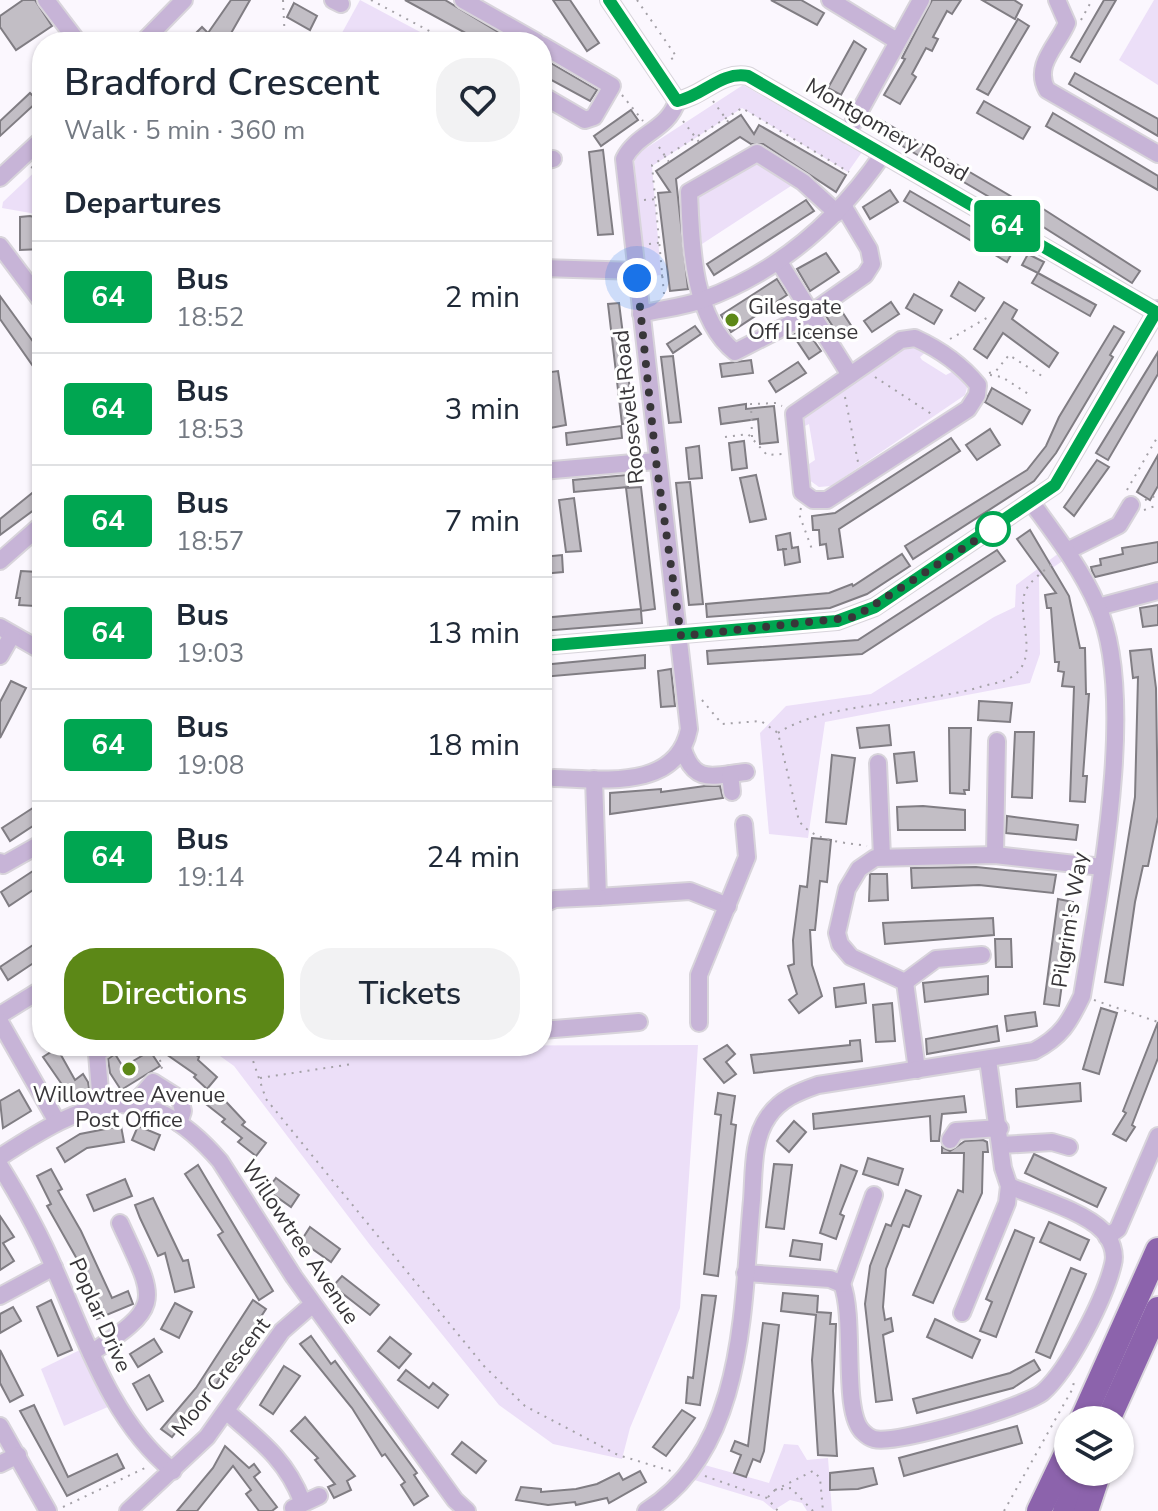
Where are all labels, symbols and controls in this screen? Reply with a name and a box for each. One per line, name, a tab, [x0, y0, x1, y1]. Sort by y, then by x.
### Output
text: Bradford Crescent	[64, 57, 379, 108]
button: heart	[436, 58, 520, 142]
street label: Montgomery Road	[800, 71, 974, 189]
text: Walk · 5 min · 360 m	[64, 113, 305, 148]
text: Departures	[64, 183, 221, 224]
line badge: 64	[971, 200, 1043, 252]
text: 64	[990, 207, 1024, 245]
your location	[617, 258, 657, 298]
text: Bus	[176, 259, 229, 300]
text: 2 min	[445, 277, 520, 318]
text: 64	[91, 278, 125, 316]
place label: Gilesgate Off License	[748, 292, 858, 347]
text: 18:52	[176, 300, 244, 335]
marker: Gilesgate Off License	[723, 311, 741, 329]
street label: Roosevelt Road	[606, 328, 652, 486]
text: Bus	[176, 371, 229, 412]
text: 3 min	[445, 389, 520, 430]
text: 64	[91, 390, 125, 428]
text: 18:53	[176, 412, 244, 447]
text: Bus	[176, 483, 229, 524]
text: 7 min	[445, 501, 520, 542]
text: 64	[91, 502, 125, 540]
unlabelled marker	[976, 512, 1010, 546]
text: 18:57	[176, 524, 244, 559]
text: Bus	[176, 595, 229, 636]
text: 13 min	[427, 613, 520, 654]
text: 64	[91, 614, 125, 652]
text: 19:03	[176, 636, 244, 671]
text: Bus	[176, 707, 229, 748]
text: 18 min	[427, 725, 520, 766]
text: 64	[91, 726, 125, 764]
text: 19:08	[176, 748, 244, 783]
text: Bus	[176, 819, 229, 860]
text: 24 min	[427, 837, 520, 878]
text: 64	[91, 838, 125, 876]
street label: Pilgrim's Way	[1044, 849, 1096, 990]
text: 19:14	[176, 860, 244, 895]
button: Directions	[64, 948, 284, 1040]
button: Tickets	[300, 948, 520, 1040]
marker: Willowtree Avenue Post Office	[120, 1060, 138, 1078]
place label: Willowtree Avenue Post Office	[33, 1080, 225, 1135]
street label: Willowtree Avenue	[234, 1154, 366, 1330]
street label: Poplar Drive	[61, 1253, 139, 1377]
street label: Moor Crescent	[165, 1311, 277, 1443]
map controls	[1054, 1406, 1134, 1486]
button: layers	[1054, 1406, 1134, 1486]

